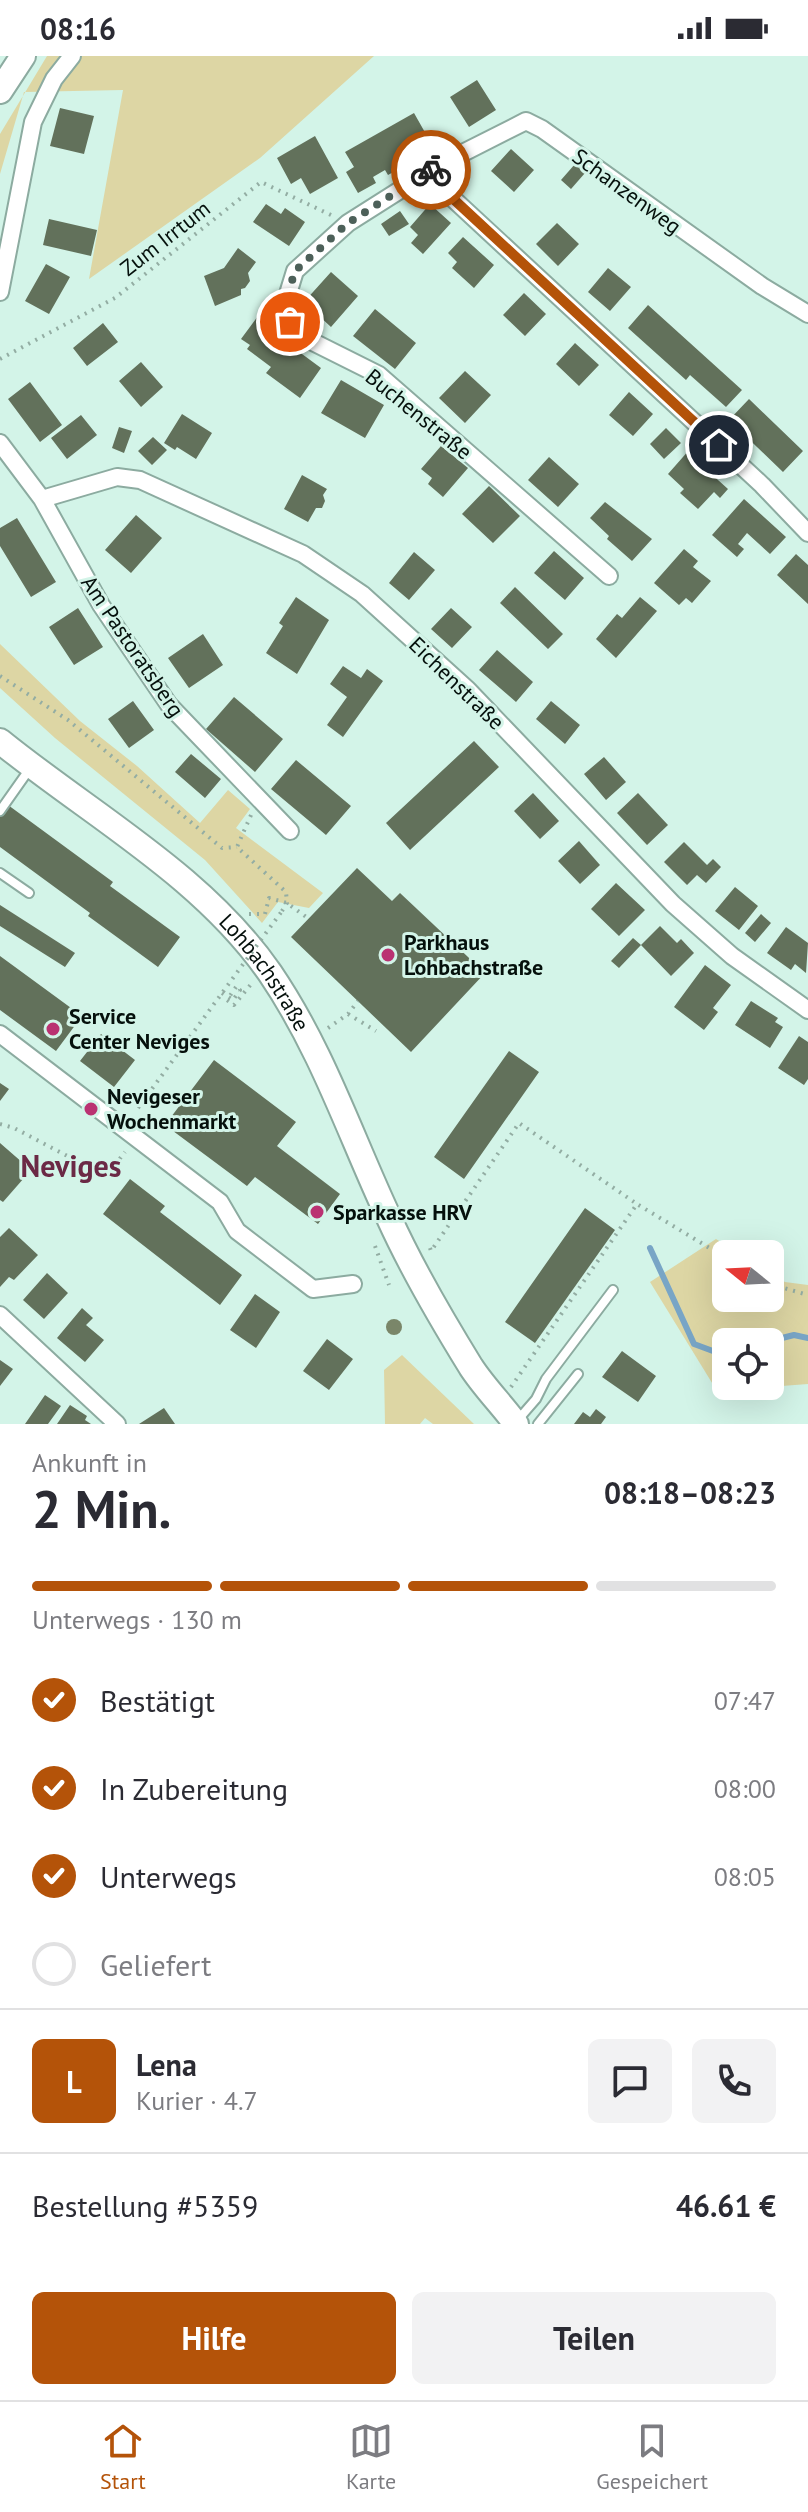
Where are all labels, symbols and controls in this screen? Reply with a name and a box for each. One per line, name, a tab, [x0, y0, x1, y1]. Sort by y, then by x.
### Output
text: 08:16	[40, 9, 116, 48]
courier	[391, 130, 471, 210]
street label: Schanzenweg	[567, 142, 687, 240]
icon: bike	[409, 148, 453, 192]
street label: Zum Irrtum	[114, 194, 216, 282]
pin	[256, 288, 324, 356]
icon: bag	[268, 300, 312, 344]
street label: Buchenstraße	[360, 362, 478, 466]
pin	[685, 411, 753, 479]
icon: home	[697, 423, 741, 467]
street label: Am Pastoratsberg	[75, 570, 191, 722]
street label: Eichenstraße	[403, 630, 511, 736]
street label: Lohbachstraße	[213, 908, 316, 1036]
place label: Parkhaus Lohbachstraße	[404, 928, 543, 981]
marker: Parkhaus Lohbachstraße	[379, 946, 397, 964]
place label: Service Center Neviges	[69, 1002, 210, 1055]
marker: Service Center Neviges	[44, 1020, 62, 1038]
place label: Nevigeser Wochenmarkt	[107, 1082, 236, 1135]
marker: Nevigeser Wochenmarkt	[82, 1100, 100, 1118]
district label: Neviges	[21, 1146, 121, 1185]
place label: Sparkasse HRV	[333, 1198, 473, 1226]
marker: Sparkasse HRV	[308, 1203, 326, 1221]
north arrow	[712, 1240, 784, 1312]
map controls	[712, 1240, 784, 1400]
button: locate	[712, 1328, 784, 1400]
text: Ankunft in	[32, 1446, 147, 1479]
text: 08:18–08:23	[604, 1473, 776, 1512]
text: 2 Min.	[32, 1475, 171, 1542]
text: Unterwegs · 130 m	[32, 1603, 242, 1636]
icon: check	[32, 1678, 76, 1722]
text: Bestätigt	[100, 1681, 215, 1720]
text: 07:47	[714, 1684, 776, 1717]
icon: check	[32, 1766, 76, 1810]
text: In Zubereitung	[100, 1769, 288, 1808]
text: 08:00	[714, 1772, 776, 1805]
icon: check	[32, 1854, 76, 1898]
text: Unterwegs	[100, 1857, 237, 1896]
text: 08:05	[714, 1860, 776, 1893]
text: Geliefert	[100, 1945, 211, 1984]
button: chat	[588, 2039, 672, 2123]
button: phone	[692, 2039, 776, 2123]
text: Lena	[136, 2045, 197, 2084]
text: L	[66, 2062, 82, 2101]
text: Kurier · 4.7	[136, 2084, 258, 2117]
text: Bestellung #5359	[32, 2186, 258, 2225]
text: 46.61 €	[676, 2186, 776, 2225]
button: Hilfe	[32, 2292, 396, 2384]
button: Teilen	[412, 2292, 776, 2384]
tab: Start	[100, 2419, 146, 2495]
tab: Karte	[346, 2419, 396, 2495]
tab: Gespeichert	[596, 2419, 708, 2495]

